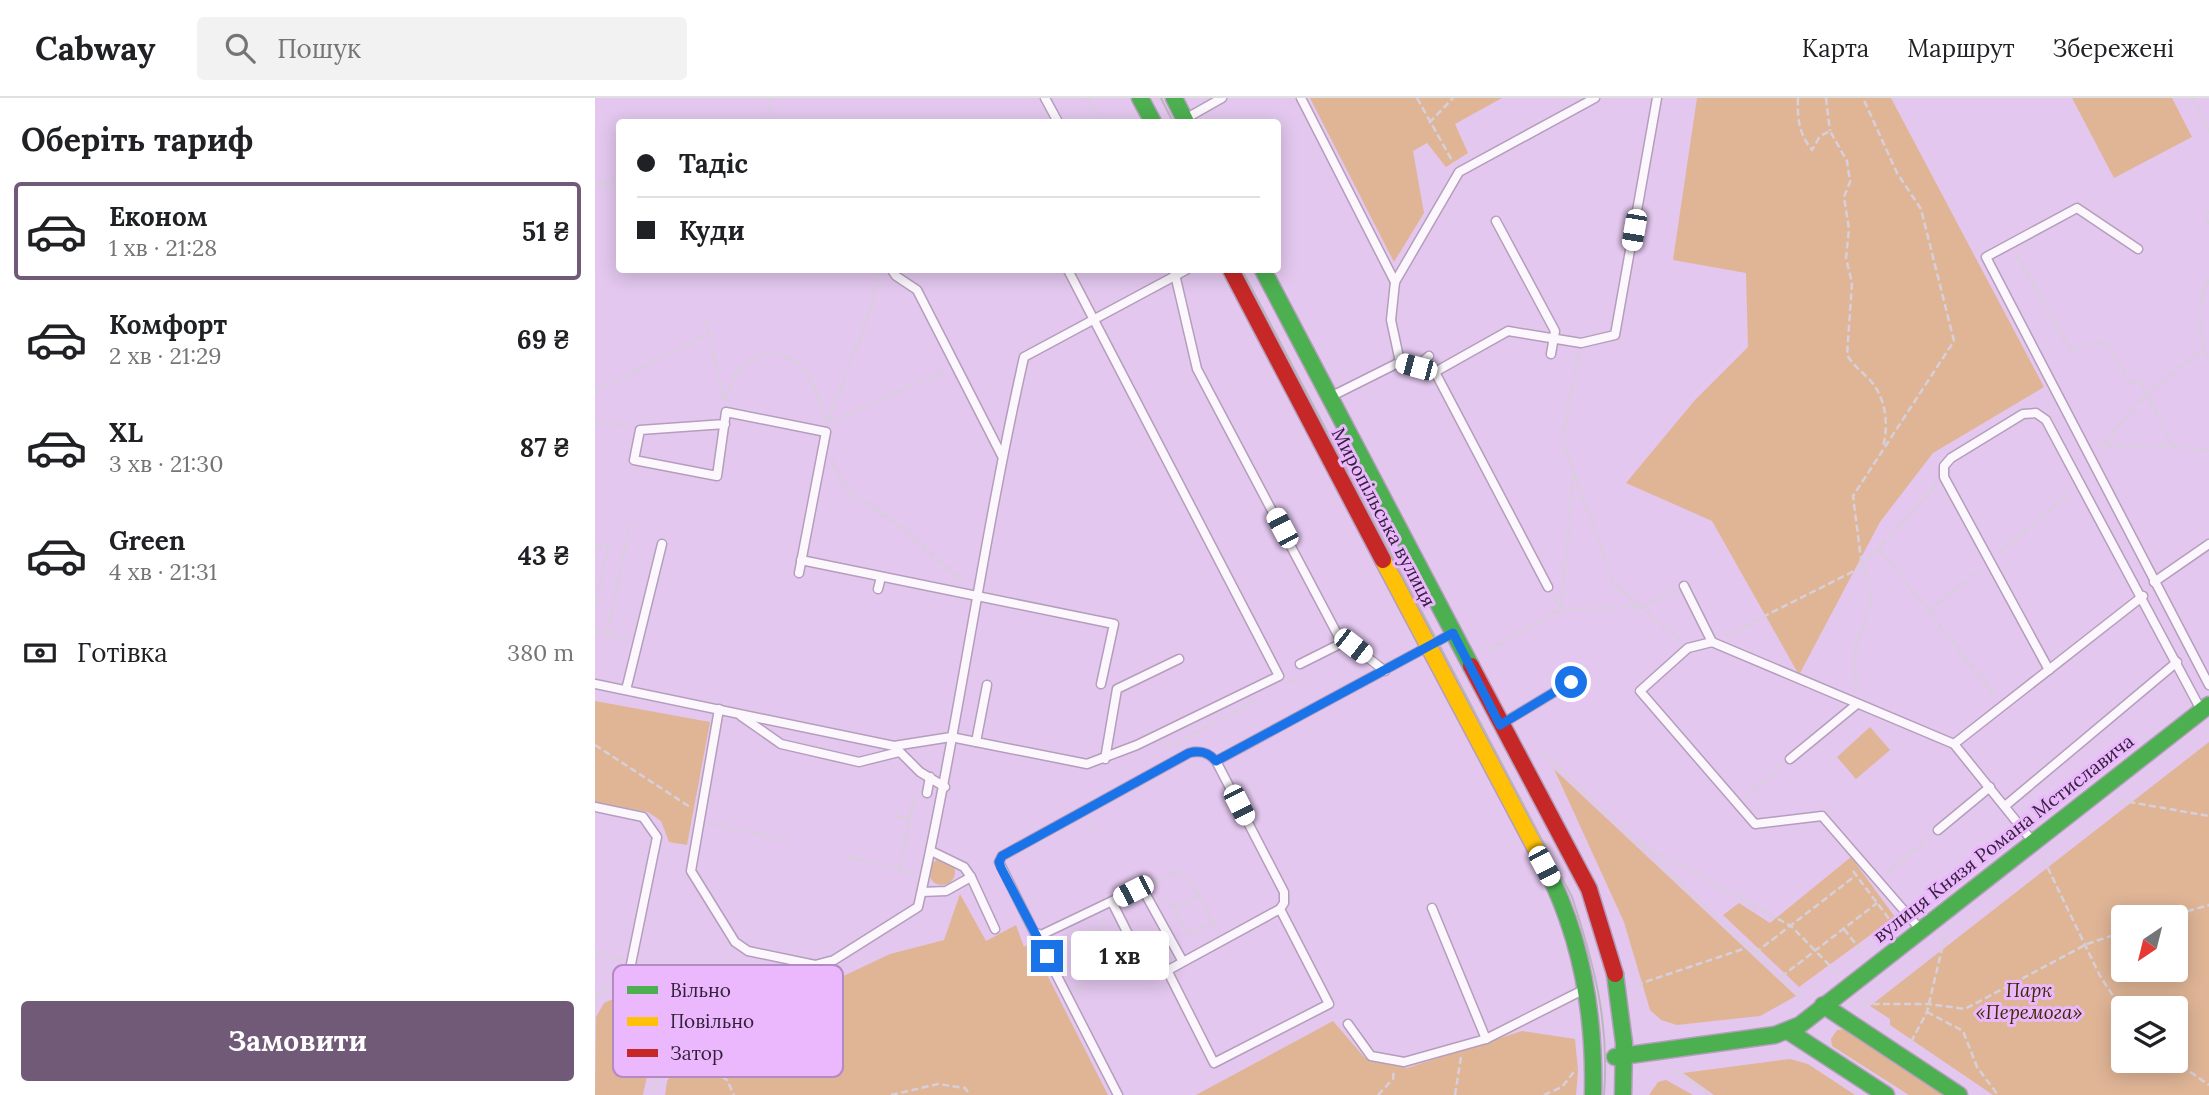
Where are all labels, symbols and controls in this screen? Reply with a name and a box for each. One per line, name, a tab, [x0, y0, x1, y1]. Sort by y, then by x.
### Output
search box	[197, 17, 687, 80]
text: Cabway	[35, 27, 155, 69]
icon: search	[221, 29, 259, 67]
text: Пошук	[277, 32, 361, 65]
text: Карта	[1802, 33, 1869, 64]
text: Маршрут	[1907, 33, 2015, 64]
text: Збережені	[2053, 33, 2174, 64]
text: Оберіть тариф	[21, 119, 253, 160]
text: Тадіс	[679, 147, 748, 180]
icon: car	[25, 200, 88, 263]
text: Економ	[109, 200, 207, 233]
car	[1621, 207, 1648, 253]
text: Куди	[679, 214, 745, 247]
text: 51 ₴	[522, 215, 570, 248]
text: 1 хв · 21:28	[109, 233, 217, 262]
icon: car	[25, 308, 88, 371]
text: Комфорт	[109, 308, 227, 341]
text: 69 ₴	[517, 323, 570, 356]
text: 2 хв · 21:29	[109, 341, 222, 370]
car	[1393, 351, 1440, 383]
icon: car	[25, 416, 88, 479]
text: XL	[109, 416, 143, 449]
street label: Миропільська вулиця	[1327, 423, 1441, 611]
text: 87 ₴	[520, 431, 570, 464]
text: 3 хв · 21:30	[109, 449, 223, 478]
car	[1263, 505, 1302, 551]
icon: car	[25, 524, 88, 587]
text: Green	[109, 524, 185, 557]
text: 43 ₴	[518, 539, 570, 572]
text: 4 хв · 21:31	[109, 557, 217, 586]
car	[1330, 625, 1377, 667]
icon: cash	[21, 634, 59, 672]
text: Готівка	[77, 636, 168, 669]
text: 380 m	[507, 638, 574, 667]
route start	[1555, 666, 1587, 698]
street label: вулиця Князя Романа Мстиславича	[1868, 729, 2138, 947]
car	[1221, 782, 1258, 828]
car	[1525, 843, 1564, 889]
car	[1110, 872, 1157, 910]
north arrow	[2111, 905, 2187, 982]
map controls	[2111, 905, 2188, 1073]
callout: 1 хв	[1071, 932, 1169, 980]
route end	[1031, 940, 1063, 972]
text: 1 хв	[1099, 941, 1141, 970]
legend	[613, 965, 843, 1077]
text: Вільно	[670, 978, 731, 1002]
park label: Парк «Перемога»	[1976, 978, 2082, 1024]
button: layers	[2111, 996, 2188, 1073]
button: Замовити	[21, 1001, 574, 1081]
text: Повільно	[670, 1009, 754, 1033]
text: Затор	[670, 1041, 723, 1065]

